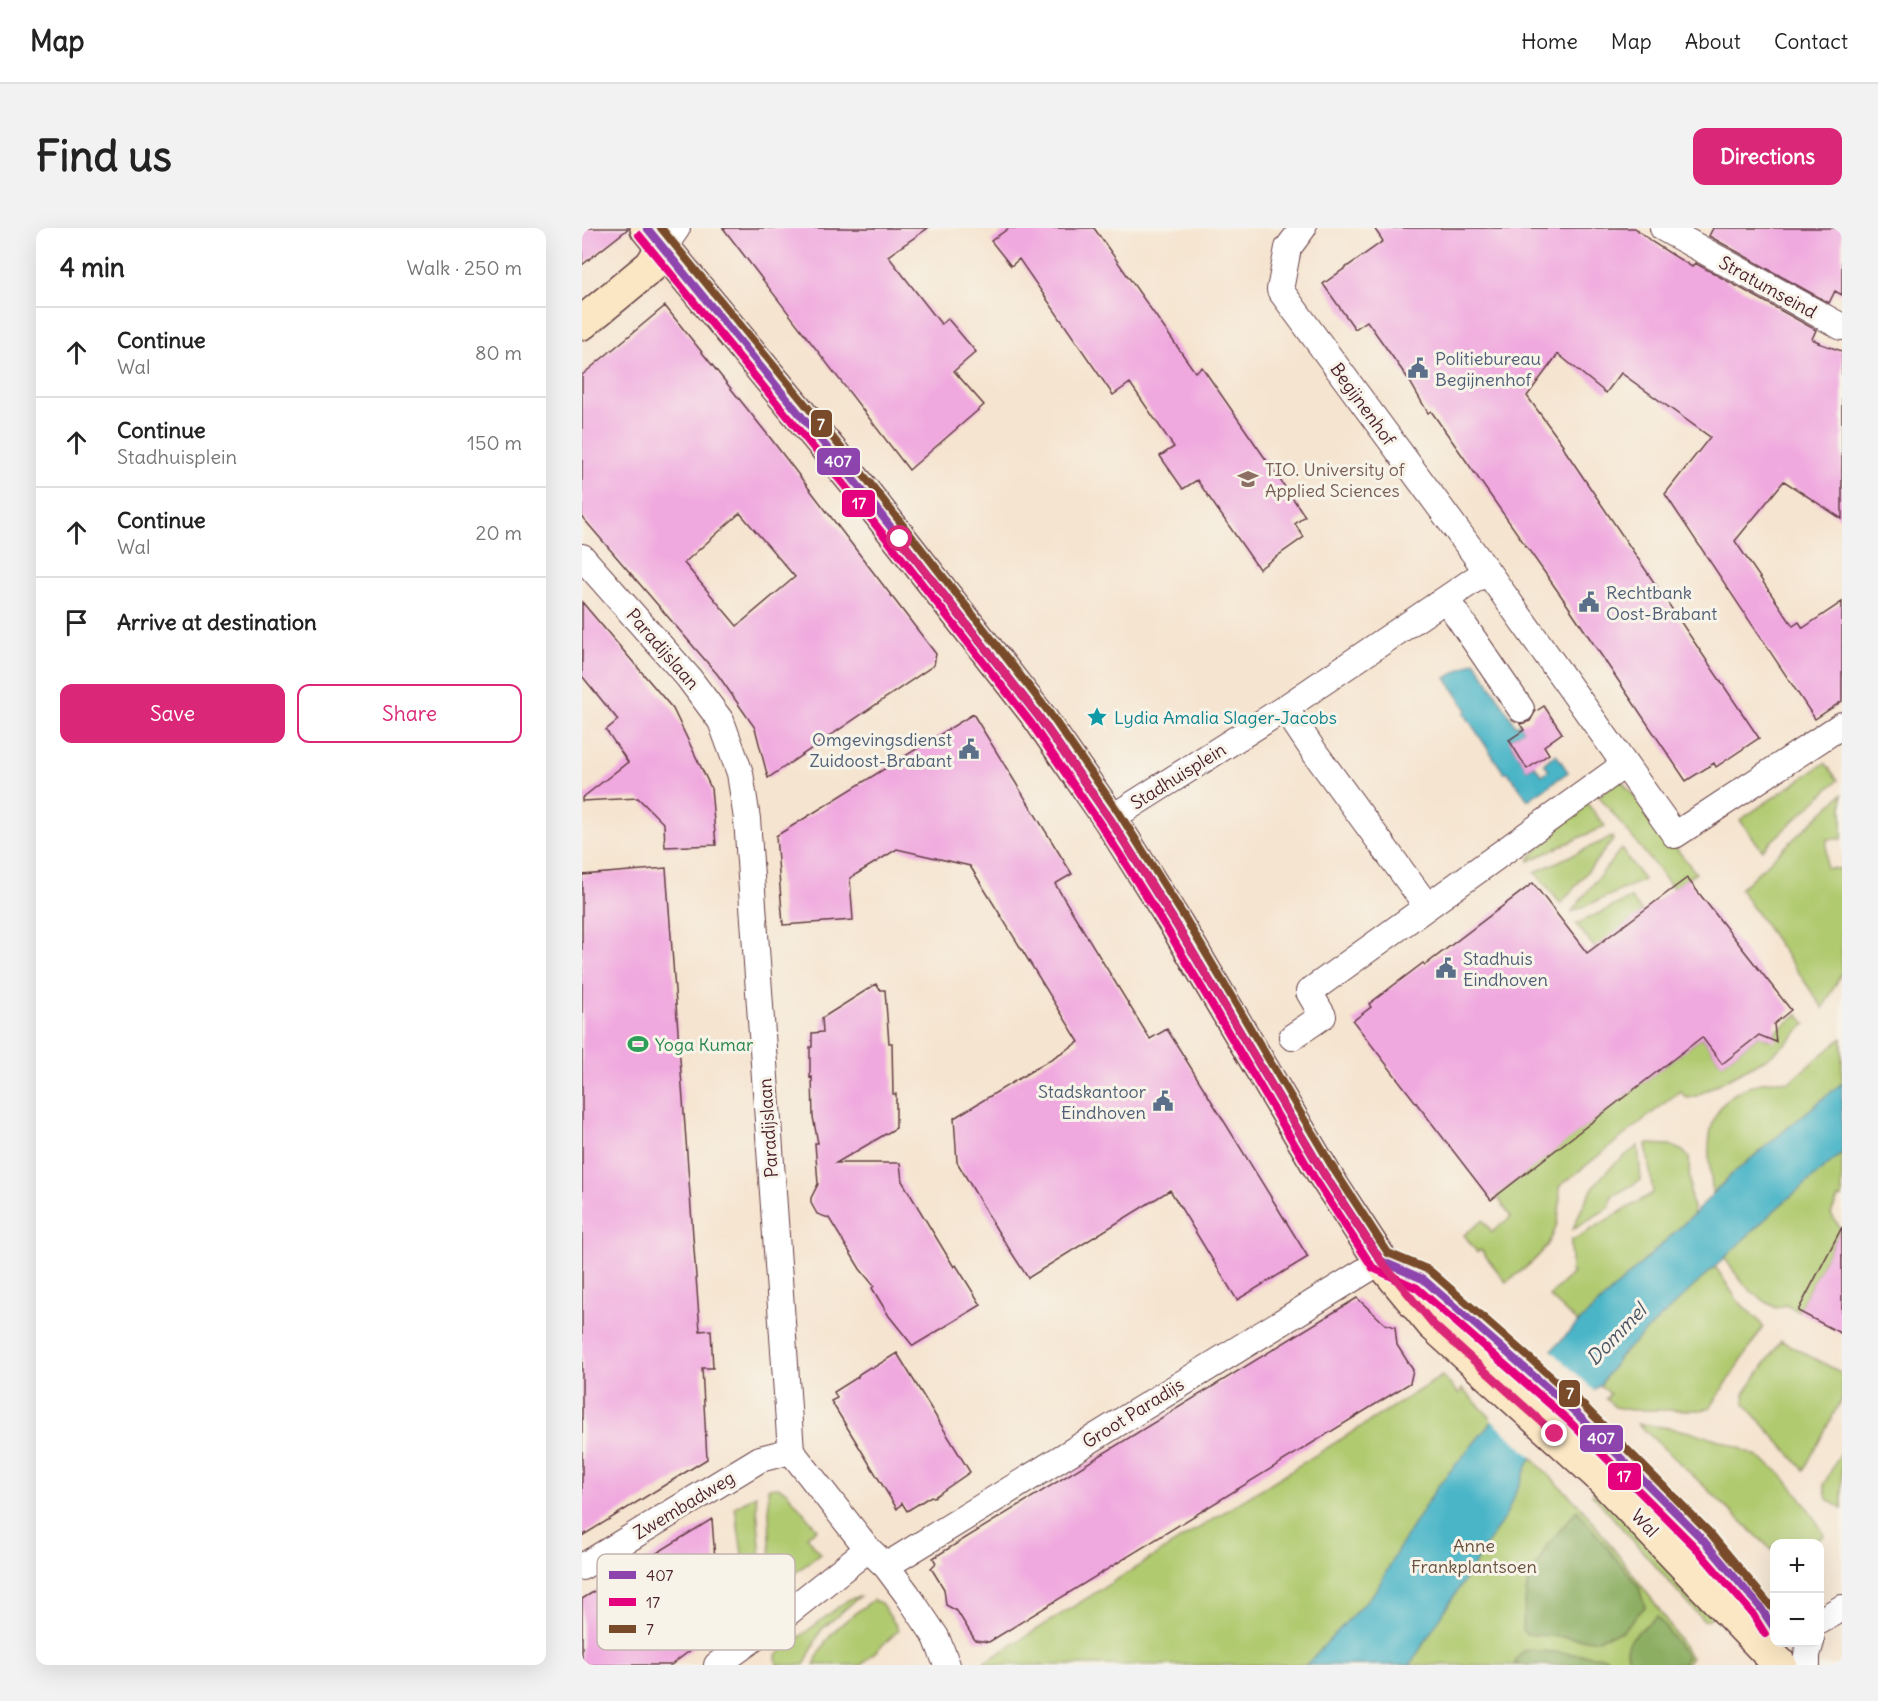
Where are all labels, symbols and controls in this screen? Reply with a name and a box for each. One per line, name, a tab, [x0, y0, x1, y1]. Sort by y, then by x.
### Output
text: Map	[30, 23, 84, 59]
text: Home	[1521, 28, 1578, 55]
text: Map	[1611, 28, 1652, 55]
text: About	[1685, 28, 1741, 55]
text: Contact	[1774, 28, 1848, 55]
button: Directions	[1693, 128, 1842, 185]
text: Find us	[36, 130, 172, 182]
text: 4 min	[60, 251, 125, 284]
street label: Stratumseind	[1715, 251, 1821, 324]
text: Walk · 250 m	[407, 255, 522, 280]
text: Continue	[117, 326, 206, 354]
icon: ahead	[60, 336, 93, 369]
text: 80 m	[475, 340, 522, 365]
place label: Politiebureau Begijnenhof	[1435, 347, 1541, 391]
text: Wal	[117, 354, 150, 379]
public building icon: Politiebureau Begijnenhof	[1406, 356, 1430, 380]
street label: Begijnenhof	[1325, 358, 1401, 451]
line badge: 7	[810, 409, 833, 438]
text: 7	[817, 414, 825, 434]
text: Continue	[117, 416, 206, 444]
icon: ahead	[60, 426, 93, 459]
text: 150 m	[467, 430, 522, 455]
text: Stadhuisplein	[117, 444, 237, 469]
line badge: 407	[816, 447, 861, 476]
text: 407	[824, 451, 852, 471]
place label: TIO. University of Applied Sciences	[1265, 458, 1406, 502]
school or university icon: TIO. University of Applied Sciences	[1236, 467, 1260, 491]
line badge: 17	[841, 489, 876, 518]
text: 17	[852, 493, 866, 513]
text: Continue	[117, 506, 206, 534]
icon: ahead	[60, 516, 93, 549]
text: 20 m	[476, 520, 522, 545]
route start	[886, 525, 912, 551]
text: Wal	[117, 534, 150, 559]
place label: Rechtbank Oost-Brabant	[1606, 581, 1717, 625]
public building icon: Rechtbank Oost-Brabant	[1577, 590, 1601, 614]
street label: Paradijslaan	[622, 604, 704, 694]
icon: arrive	[60, 606, 93, 639]
text: Arrive at destination	[117, 608, 317, 636]
button: Save	[60, 684, 285, 743]
button: Share	[297, 684, 522, 743]
place icon: Lydia Amalia Slager-Jacobs	[1085, 705, 1109, 729]
place label: Lydia Amalia Slager-Jacobs	[1114, 706, 1337, 729]
place label: Omgevingsdienst Zuidoost-Brabant	[809, 728, 952, 772]
public building icon: Omgevingsdienst Zuidoost-Brabant	[957, 737, 981, 761]
street label: Stadhuisplein	[1126, 738, 1230, 814]
place label: Stadhuis Eindhoven	[1463, 947, 1548, 991]
public building icon: Stadhuis Eindhoven	[1434, 956, 1458, 980]
sports icon: Yoga Kumar	[626, 1032, 650, 1056]
place label: Yoga Kumar	[655, 1033, 754, 1056]
street label: Paradijslaan	[753, 1077, 783, 1179]
place label: Stadskantoor Eindhoven	[1038, 1080, 1147, 1124]
public building icon: Stadskantoor Eindhoven	[1151, 1089, 1175, 1113]
water label: Dommel	[1581, 1296, 1653, 1370]
street label: Groot Paradijs	[1078, 1373, 1188, 1453]
line badge: 7	[1558, 1379, 1581, 1408]
text: 7	[1566, 1383, 1574, 1403]
route end	[1541, 1420, 1567, 1446]
line badge: 407	[1579, 1424, 1624, 1453]
text: 407	[1587, 1428, 1615, 1448]
line badge: 17	[1607, 1462, 1642, 1491]
street label: Zwembadweg	[629, 1466, 739, 1544]
text: 17	[1617, 1466, 1631, 1486]
street label: Wal	[1626, 1504, 1664, 1542]
park label: Anne Frankplantsoen	[1411, 1534, 1537, 1578]
map controls	[1770, 1539, 1824, 1647]
button: +	[1770, 1539, 1824, 1593]
legend	[597, 1554, 795, 1650]
text: 407	[646, 1565, 674, 1585]
text: 17	[646, 1592, 660, 1612]
button: −	[1770, 1593, 1824, 1647]
text: 7	[646, 1619, 654, 1639]

